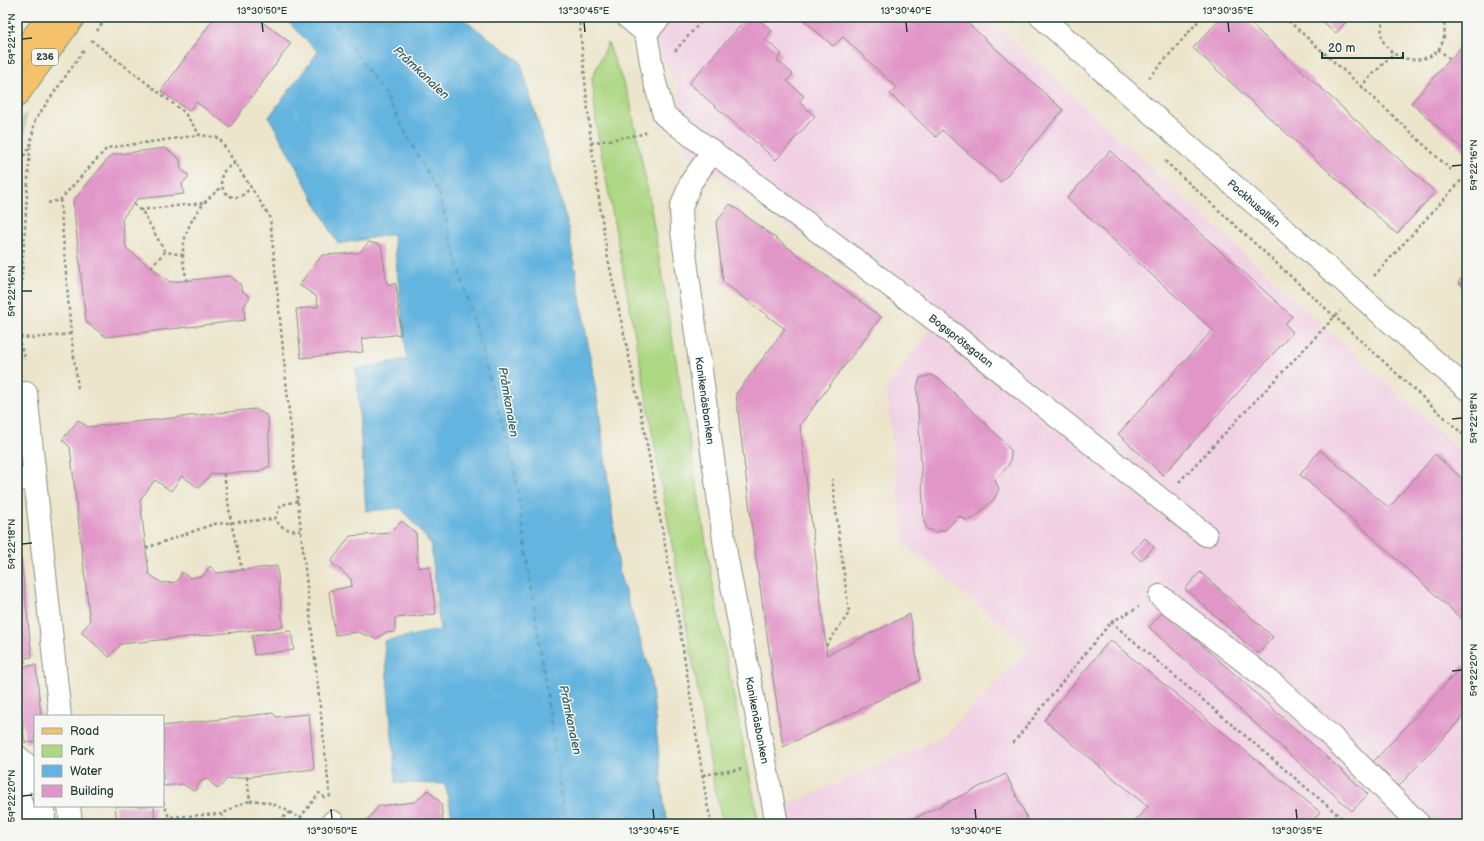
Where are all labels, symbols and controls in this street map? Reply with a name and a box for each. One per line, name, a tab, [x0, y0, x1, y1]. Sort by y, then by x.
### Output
text: 13°30'50"E	[237, 5, 288, 17]
text: 13°30'45"E	[559, 5, 610, 17]
text: 13°30'40"E	[881, 5, 932, 17]
text: 13°30'35"E	[1203, 5, 1254, 17]
text: 59°22'14"N	[6, 13, 18, 65]
scale bar	[1322, 34, 1403, 60]
text: 20 m	[1328, 41, 1355, 56]
water label: Pråmkanalen	[390, 43, 452, 103]
road number: 236	[32, 49, 58, 65]
text: 59°22'16"N	[1468, 139, 1480, 191]
street label: Packhusallén	[1225, 177, 1283, 230]
text: 59°22'16"N	[6, 265, 18, 317]
street label: Bogsprötsgatan	[926, 311, 996, 370]
street label: Kanikenäsbanken	[693, 356, 717, 445]
water label: Pråmkanalen	[494, 366, 522, 439]
text: 59°22'18"N	[1468, 392, 1480, 444]
text: 59°22'18"N	[6, 518, 18, 570]
text: 59°22'20"N	[1468, 643, 1480, 697]
street label: Kanikenäsbanken	[743, 676, 772, 765]
water label: Pråmkanalen	[555, 684, 585, 757]
legend	[34, 715, 164, 807]
text: Road	[70, 724, 99, 739]
text: Park	[70, 744, 94, 759]
text: Water	[70, 764, 102, 779]
text: 59°22'20"N	[6, 769, 18, 823]
text: Building	[70, 784, 114, 799]
text: 13°30'50"E	[307, 825, 358, 837]
text: 13°30'45"E	[629, 825, 680, 837]
text: 13°30'40"E	[951, 825, 1002, 837]
text: 13°30'35"E	[1272, 825, 1323, 837]

